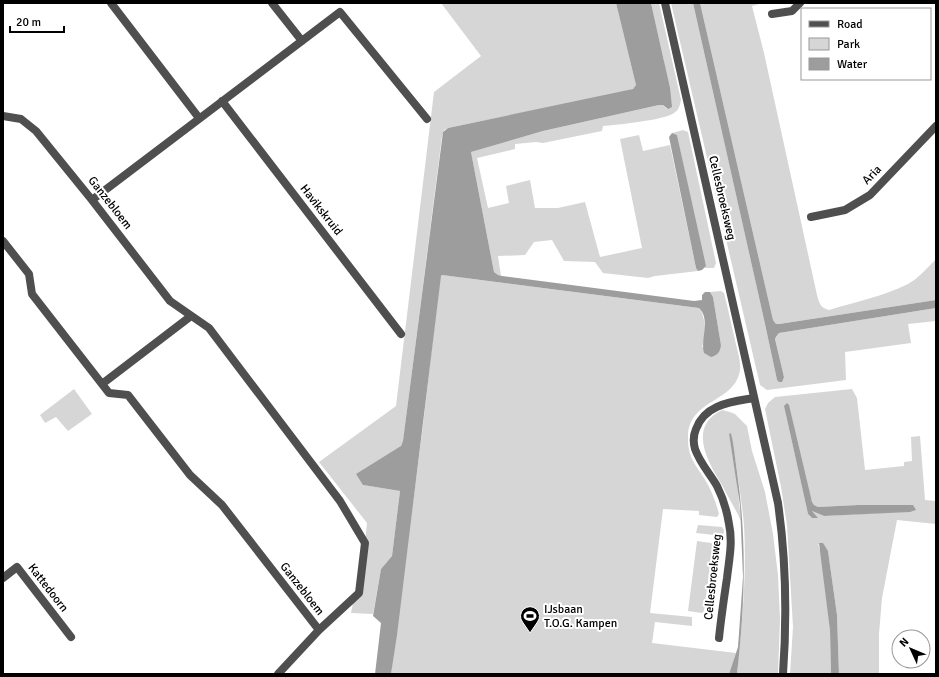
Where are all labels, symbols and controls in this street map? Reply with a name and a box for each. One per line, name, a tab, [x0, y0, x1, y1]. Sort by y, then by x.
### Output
scale bar	[10, 8, 64, 34]
legend	[801, 8, 931, 80]
text: 20 m	[16, 15, 41, 30]
text: Road	[837, 17, 863, 32]
text: Park	[837, 37, 860, 52]
text: Water	[837, 57, 868, 72]
street label: Cellesbroeksweg	[705, 154, 739, 242]
street label: Aria	[859, 162, 885, 188]
street label: Ganzebloem	[85, 174, 135, 232]
street label: Havikskruid	[296, 182, 346, 238]
street label: Cellesbroeksweg	[701, 533, 725, 621]
street label: Ganzebloem	[277, 560, 327, 618]
street label: Kattedoorn	[24, 561, 72, 615]
place label: IJsbaan T.O.G. Kampen	[544, 602, 617, 631]
sports icon: IJsbaan T.O.G. Kampen	[519, 605, 541, 633]
north arrow	[891, 629, 931, 669]
text: N	[897, 635, 912, 650]

